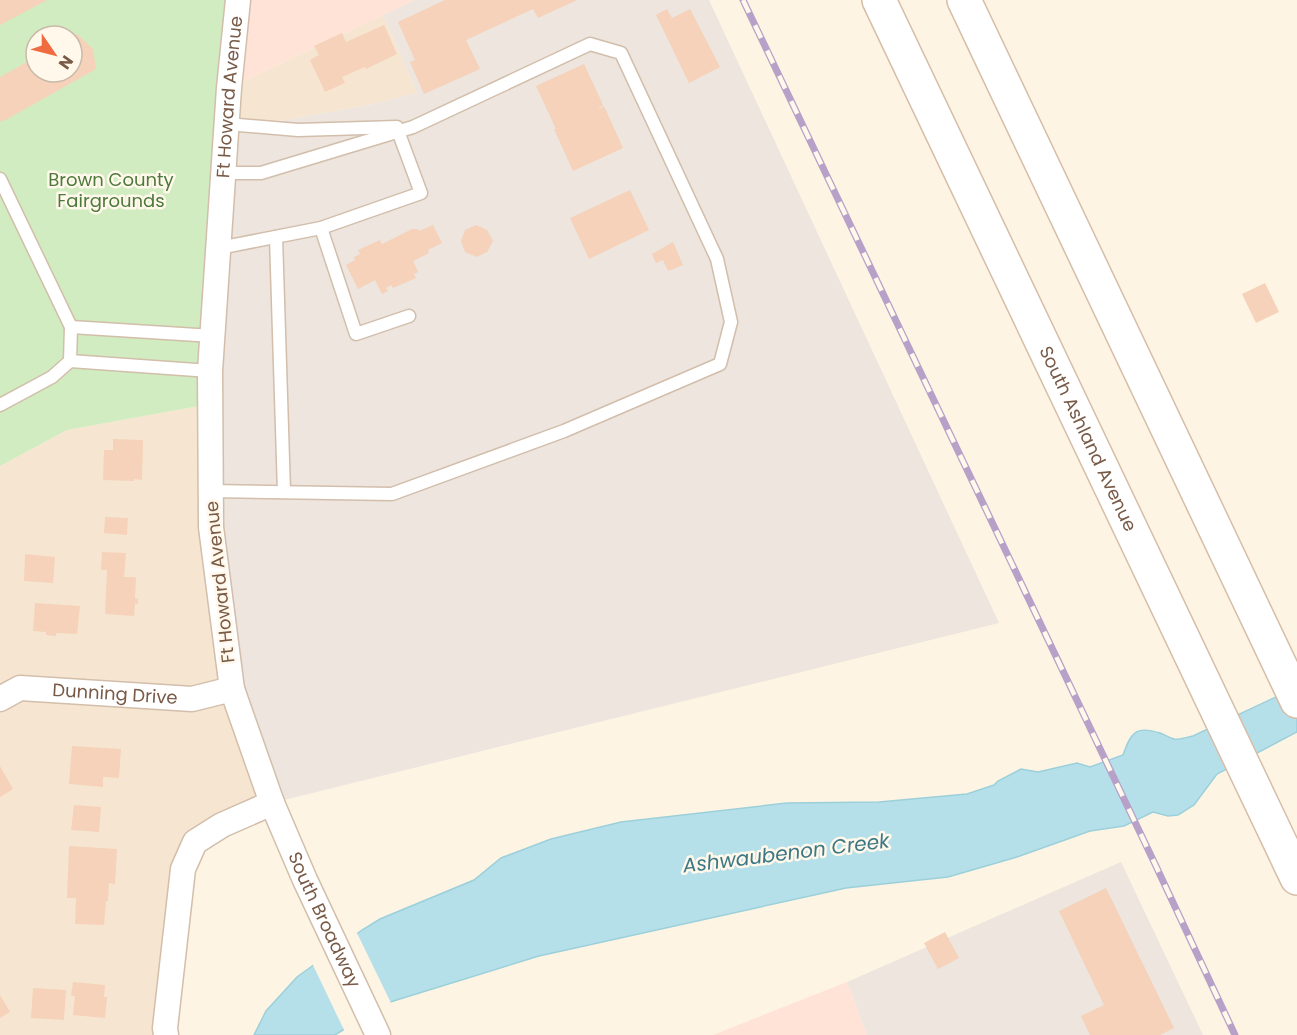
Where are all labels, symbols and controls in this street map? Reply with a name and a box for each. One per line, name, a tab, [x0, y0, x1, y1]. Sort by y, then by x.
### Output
street label: Ft Howard Avenue	[210, 15, 248, 179]
north arrow	[24, 24, 84, 84]
text: N	[53, 51, 79, 74]
park label: Brown County Fairgrounds	[48, 167, 174, 213]
street label: South Ashland Avenue	[1034, 342, 1143, 535]
street label: Ft Howard Avenue	[199, 500, 240, 664]
street label: Dunning Drive	[52, 677, 178, 710]
water label: Ashwaubenon Creek	[680, 826, 892, 880]
street label: South Broadway	[282, 848, 367, 992]

